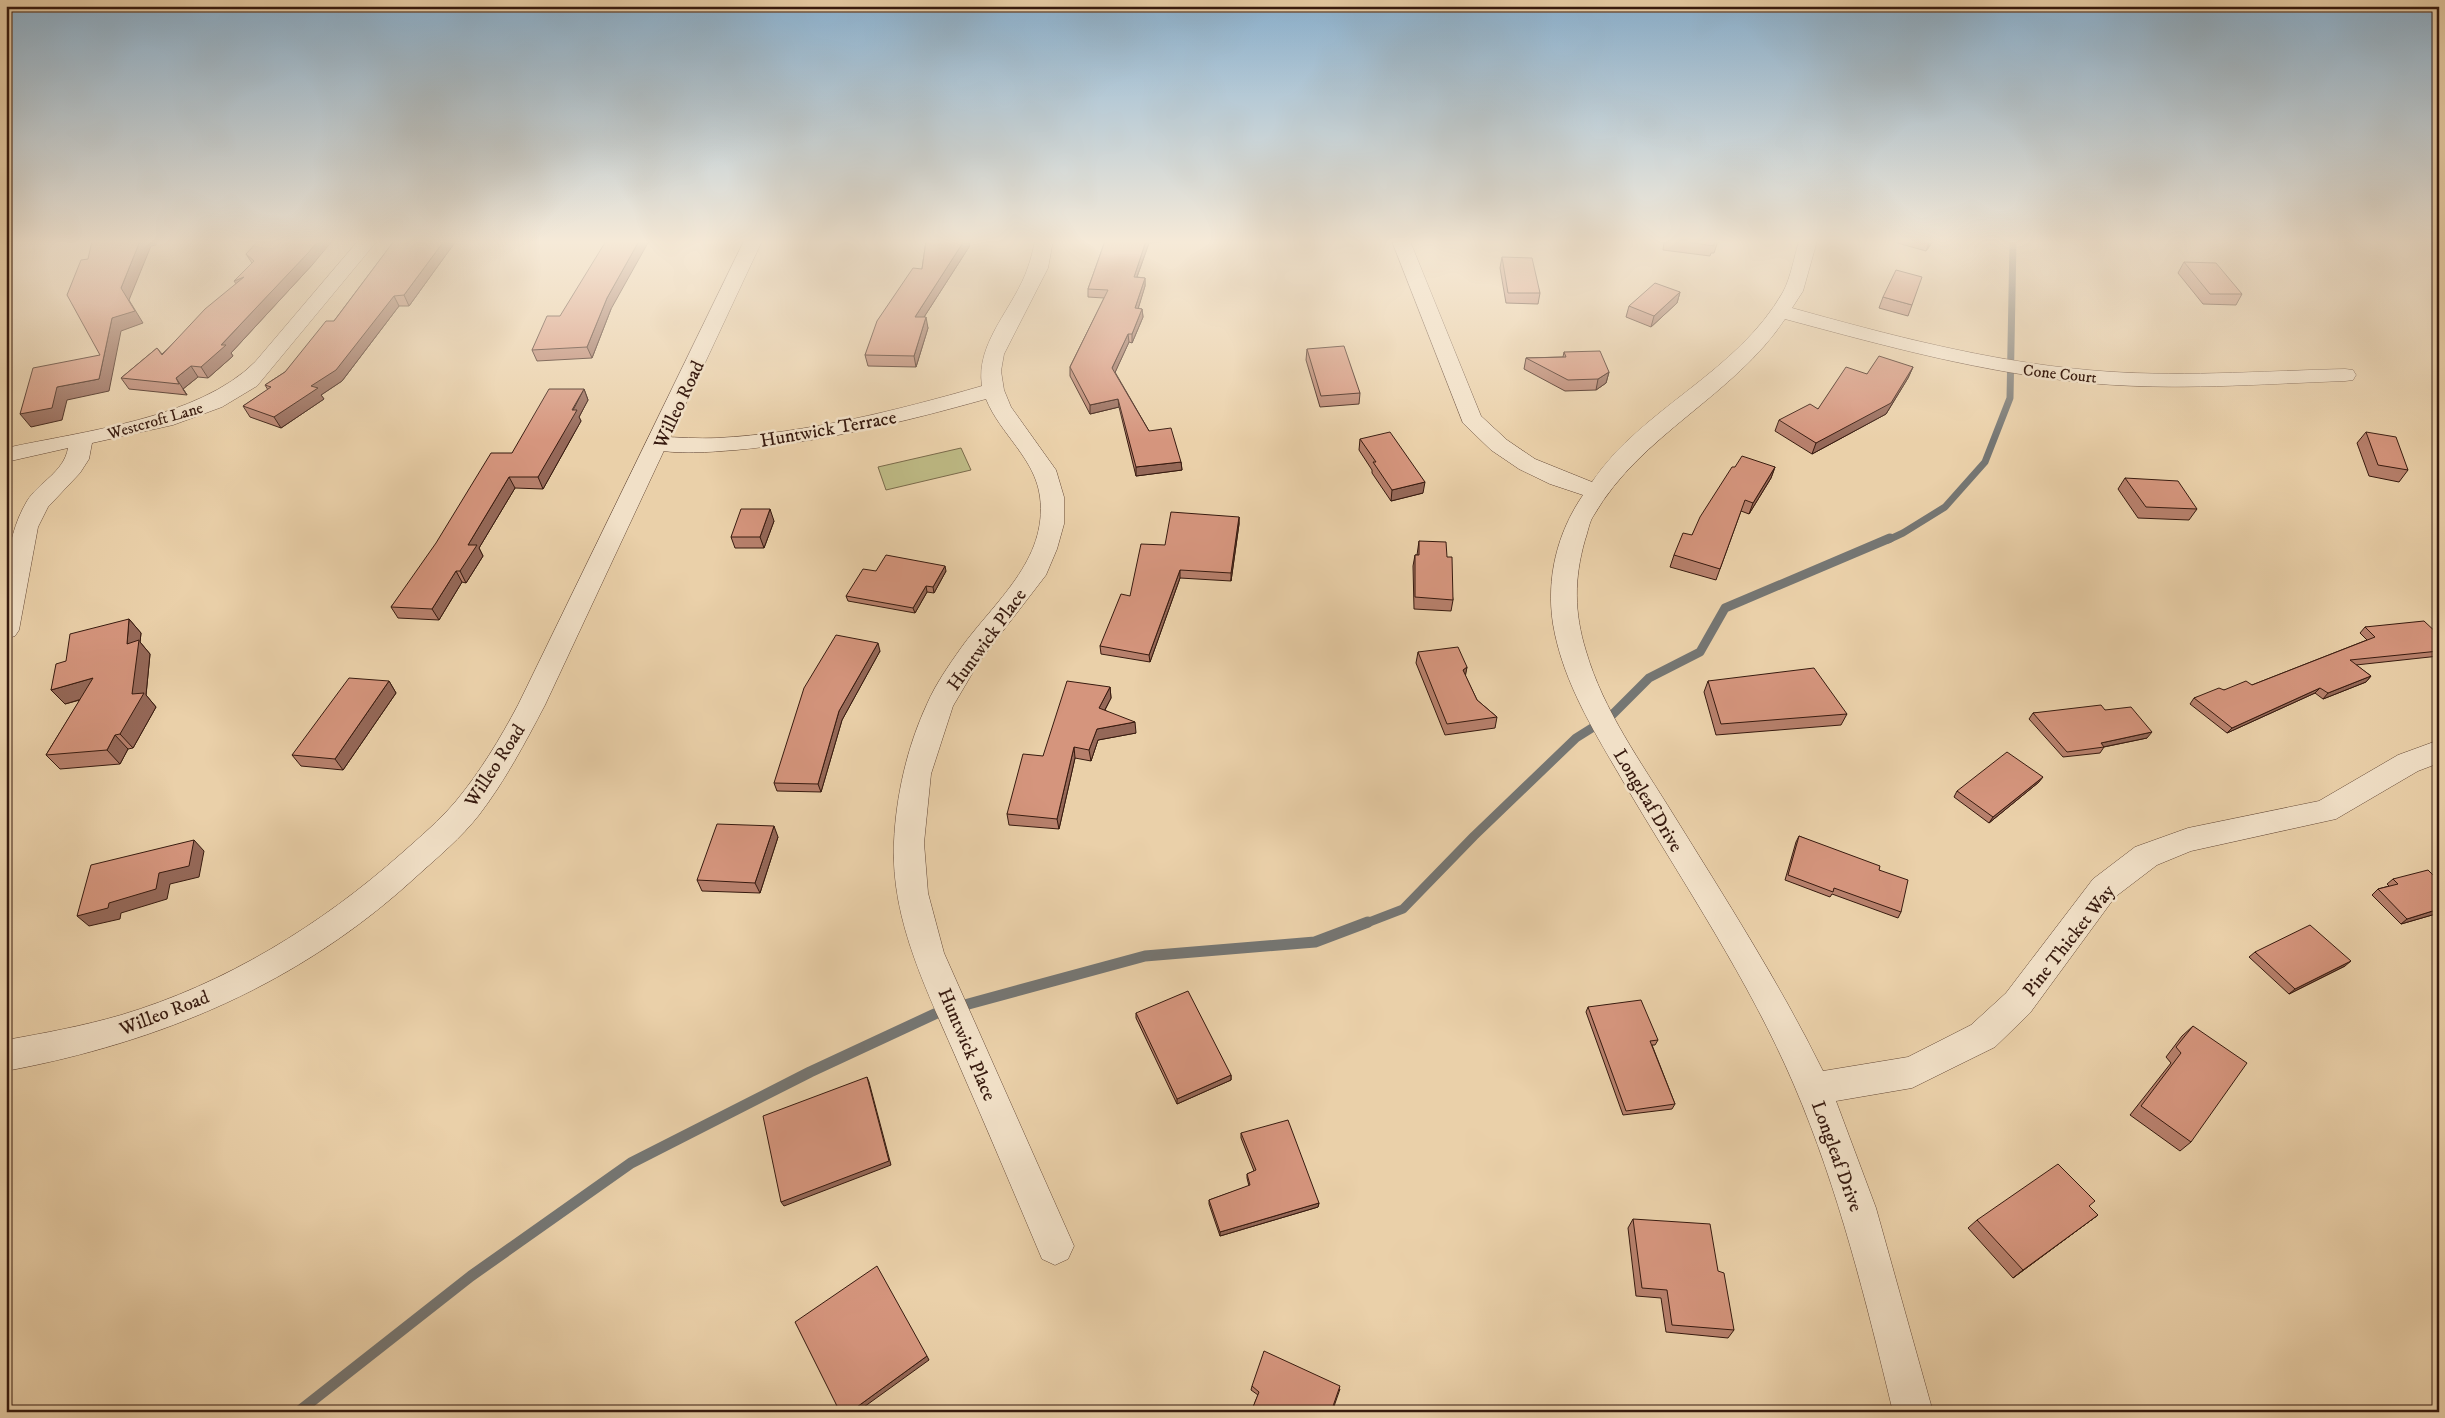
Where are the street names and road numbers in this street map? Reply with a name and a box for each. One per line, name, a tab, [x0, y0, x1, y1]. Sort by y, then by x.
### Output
street label: Willeo Road	[649, 357, 710, 453]
street label: Cone Court	[2022, 360, 2098, 388]
street label: Westcroft Lane	[104, 398, 206, 444]
street label: Huntwick Terrace	[758, 406, 898, 453]
street label: Huntwick Place	[943, 584, 1032, 695]
street label: Willeo Road	[459, 720, 531, 812]
street label: Longleaf Drive	[1608, 745, 1688, 857]
street label: Pine Thicket Way	[2018, 880, 2121, 1001]
street label: Huntwick Place	[933, 985, 1001, 1105]
street label: Willeo Road	[116, 986, 213, 1041]
street label: Longleaf Drive	[1806, 1098, 1867, 1215]

